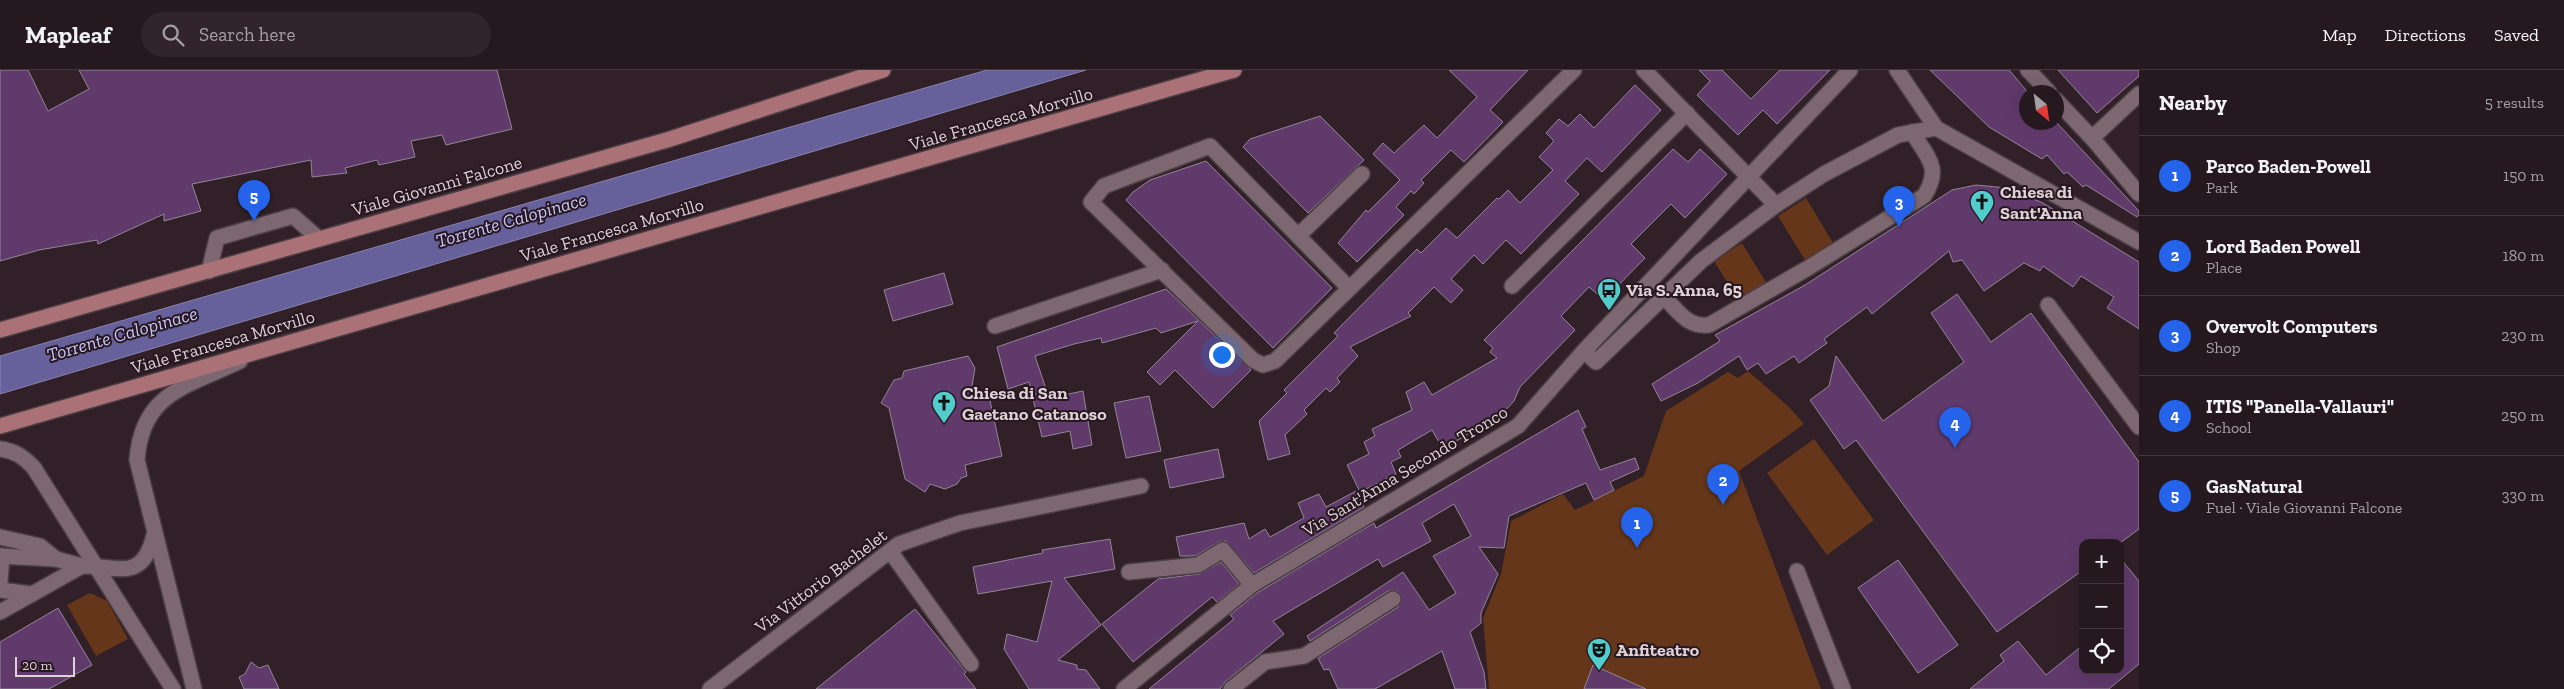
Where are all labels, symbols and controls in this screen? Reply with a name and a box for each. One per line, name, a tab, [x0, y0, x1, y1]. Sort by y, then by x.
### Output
search box	[141, 12, 491, 57]
text: Mapleaf	[25, 20, 111, 49]
icon: search	[159, 21, 187, 49]
text: Search here	[199, 23, 295, 46]
text: Map	[2322, 24, 2357, 46]
text: Directions	[2385, 24, 2466, 46]
text: Saved	[2494, 24, 2539, 46]
street label: Viale Francesca Morvillo	[906, 82, 1095, 156]
north arrow	[2019, 85, 2064, 130]
text: Nearby	[2159, 90, 2227, 115]
text: 5 results	[2485, 93, 2544, 112]
street label: Viale Giovanni Falcone	[348, 151, 525, 221]
text: Parco Baden-Powell	[2206, 155, 2371, 178]
text: 1	[2172, 166, 2178, 185]
text: 150 m	[2503, 166, 2544, 185]
text: Park	[2206, 178, 2238, 197]
pin: 5	[238, 180, 270, 221]
place label: Chiesa di Sant'Anna	[2000, 181, 2082, 224]
pin: 3	[1883, 186, 1915, 227]
water label: Torrente Calopinace	[433, 187, 589, 253]
church icon: Chiesa di Sant'Anna	[1969, 189, 1995, 223]
street label: Viale Francesca Morvillo	[517, 193, 706, 267]
text: Lord Baden Powell	[2206, 235, 2361, 258]
text: 2	[2171, 246, 2179, 265]
text: 180 m	[2503, 246, 2544, 265]
text: Place	[2206, 258, 2242, 277]
bus stop icon: Via S. Anna, 65	[1596, 277, 1622, 311]
place label: Via S. Anna, 65	[1626, 279, 1742, 301]
water label: Torrente Calopinace	[44, 301, 200, 367]
street label: Viale Francesca Morvillo	[128, 305, 317, 379]
text: Overvolt Computers	[2206, 315, 2378, 338]
text: 3	[2171, 326, 2179, 345]
text: 230 m	[2501, 326, 2544, 345]
text: Shop	[2206, 338, 2241, 357]
your location	[1209, 342, 1235, 368]
place label: Chiesa di San Gaetano Catanoso	[962, 382, 1107, 425]
church icon: Chiesa di San Gaetano Catanoso	[931, 390, 957, 424]
text: ITIS "Panella-Vallauri"	[2206, 395, 2394, 418]
street label: Via Sant'Anna Secondo Tronco	[1297, 401, 1512, 542]
text: 4	[2170, 406, 2180, 425]
text: 250 m	[2501, 406, 2544, 425]
pin: 4	[1939, 407, 1971, 448]
text: School	[2206, 418, 2252, 437]
pin: 2	[1707, 464, 1739, 505]
text: GasNatural	[2206, 475, 2303, 498]
text: 5	[2171, 486, 2179, 505]
text: 330 m	[2502, 486, 2544, 505]
text: Fuel · Viale Giovanni Falcone	[2206, 498, 2402, 517]
pin: 1	[1621, 507, 1653, 548]
street label: Via Vittorio Bachelet	[750, 524, 892, 638]
map controls	[2079, 539, 2124, 674]
button: +	[2079, 539, 2124, 584]
button: −	[2079, 584, 2124, 629]
button: locate	[2079, 629, 2124, 674]
theatre icon: Anfiteatro	[1586, 637, 1612, 671]
place label: Anfiteatro	[1616, 639, 1700, 661]
scale bar	[15, 654, 75, 677]
text: 20 m	[22, 657, 53, 674]

